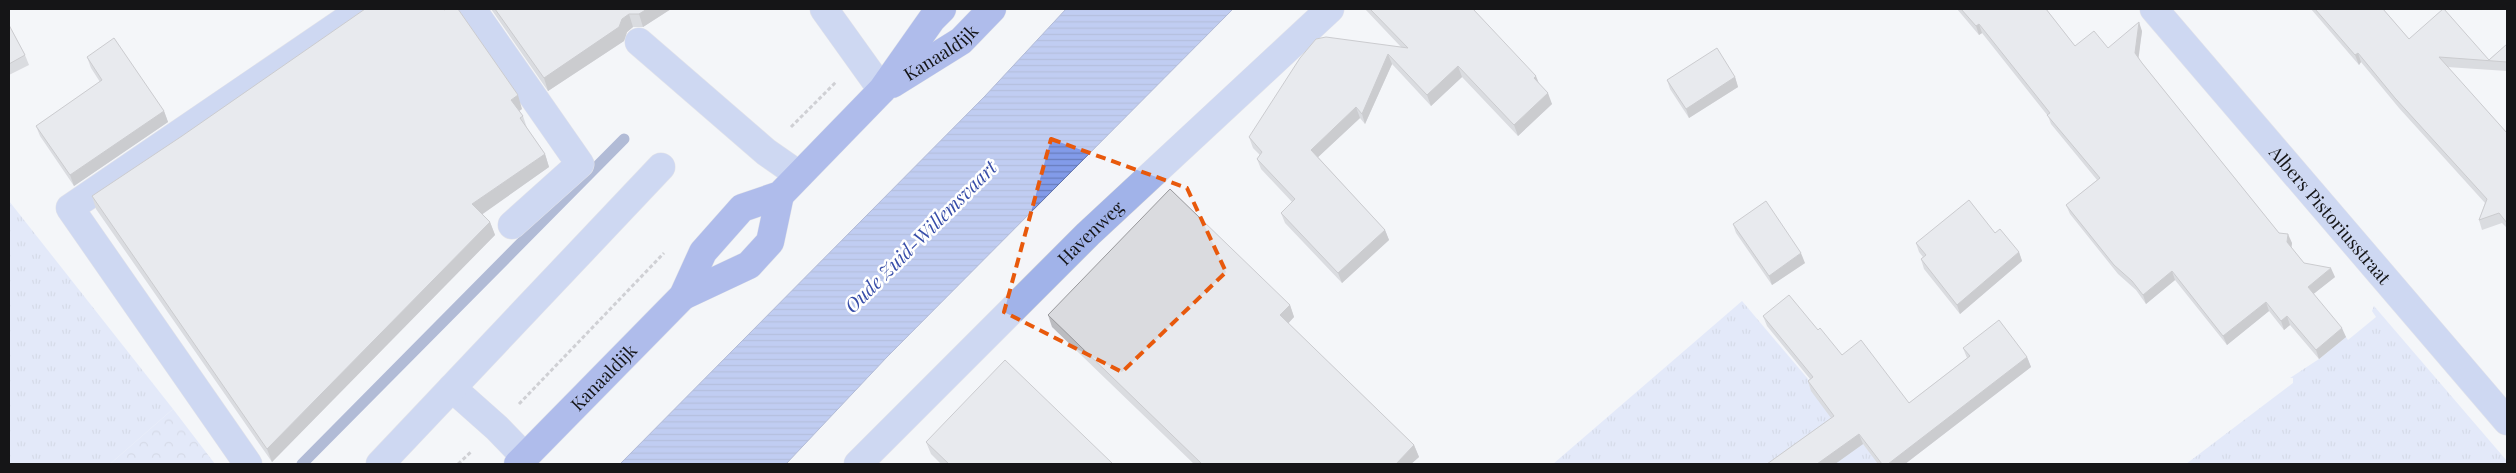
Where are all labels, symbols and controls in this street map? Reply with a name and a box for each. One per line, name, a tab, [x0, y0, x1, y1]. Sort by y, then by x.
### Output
street label: Kanaaldijk	[899, 19, 983, 86]
street label: Albers Pistoriusstraat	[2264, 140, 2397, 290]
water label: Oude Zuid-Willemsvaart	[838, 153, 1003, 318]
street label: Havenweg	[1052, 195, 1129, 270]
street label: Kanaaldijk	[565, 338, 642, 416]

